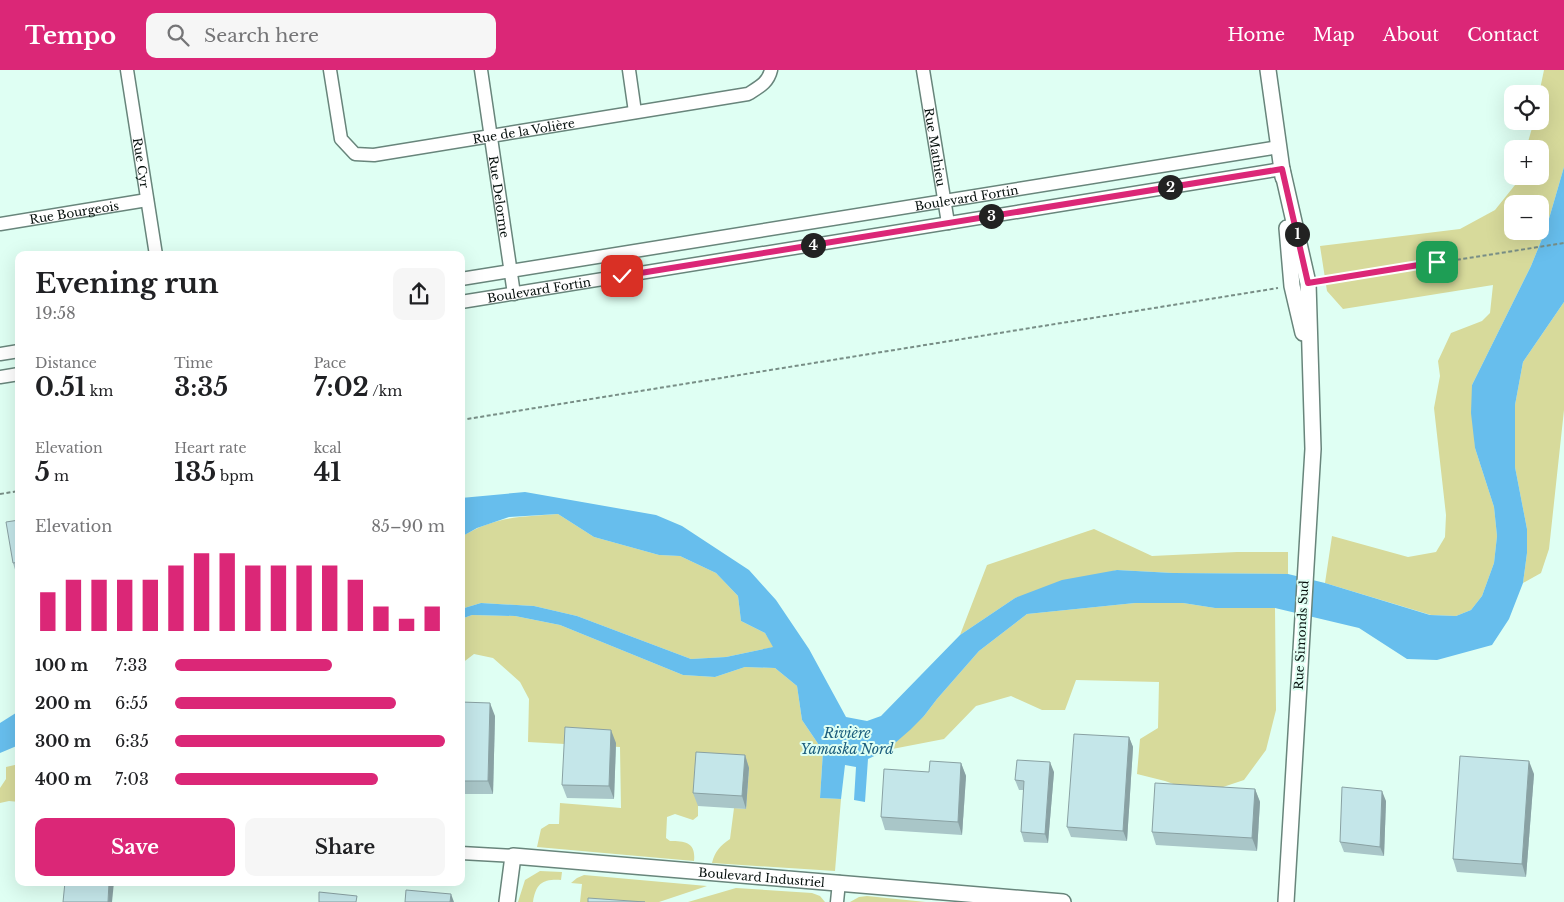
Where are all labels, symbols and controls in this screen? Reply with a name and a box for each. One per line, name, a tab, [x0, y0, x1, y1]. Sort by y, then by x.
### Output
search box	[146, 13, 496, 58]
text: Tempo	[25, 21, 116, 50]
icon: search	[164, 21, 192, 49]
text: Search here	[204, 24, 319, 47]
text: Home	[1227, 24, 1285, 46]
text: Map	[1313, 24, 1355, 46]
text: About	[1383, 24, 1439, 46]
text: Contact	[1467, 24, 1539, 46]
map controls	[1504, 85, 1549, 240]
button: locate	[1504, 85, 1549, 130]
street label: Rue Mathieu	[922, 107, 949, 187]
street label: Rue de la Volière	[471, 115, 576, 146]
street label: Rue Cyr	[130, 137, 153, 189]
button: +	[1504, 140, 1549, 185]
street label: Rue Delorme	[486, 155, 513, 239]
pin: 2	[1158, 174, 1182, 200]
text: 2	[1166, 178, 1175, 196]
street label: Boulevard Fortin	[913, 182, 1019, 213]
button: −	[1504, 195, 1549, 240]
street label: Rue Bourgeois	[28, 197, 120, 227]
pin: 3	[978, 204, 1004, 228]
text: 3	[987, 207, 996, 225]
pin: 1	[1284, 222, 1310, 246]
text: 1	[1294, 225, 1301, 243]
pin: 4	[800, 232, 826, 258]
text: 4	[809, 236, 818, 254]
pin	[1416, 241, 1458, 283]
icon: arrive	[1423, 248, 1451, 276]
pin	[601, 255, 643, 297]
icon: check	[608, 262, 636, 290]
text: Evening run	[35, 266, 219, 301]
button: share	[393, 268, 445, 320]
street label: Boulevard Fortin	[486, 274, 592, 305]
text: 19:58	[35, 303, 76, 323]
text: Distance	[35, 354, 97, 372]
text: Time	[174, 354, 213, 372]
text: Pace	[314, 354, 346, 372]
text: 0.51	[35, 372, 86, 403]
text: 3:35	[174, 372, 228, 403]
text: 7:02	[314, 372, 369, 403]
text: km	[86, 382, 113, 400]
text: /km	[369, 382, 402, 400]
text: Elevation	[35, 439, 103, 457]
text: Heart rate	[174, 439, 246, 457]
text: kcal	[314, 439, 342, 457]
text: 5	[35, 457, 50, 488]
text: 135	[174, 457, 216, 488]
text: 41	[314, 457, 341, 488]
text: m	[50, 467, 69, 485]
text: bpm	[216, 467, 254, 485]
text: Elevation	[35, 516, 112, 536]
text: 85–90 m	[371, 516, 445, 536]
street label: Rue Simonds Sud	[1291, 580, 1311, 690]
text: 100 m	[35, 655, 88, 675]
text: 7:33	[115, 655, 147, 675]
text: 200 m	[35, 693, 92, 713]
text: 6:55	[115, 693, 148, 713]
water label: Rivière Yamaska Nord	[800, 724, 894, 758]
text: 300 m	[35, 731, 91, 751]
text: 6:35	[115, 731, 149, 751]
text: 400 m	[35, 769, 92, 789]
text: 7:03	[115, 769, 149, 789]
button: Save	[35, 818, 235, 876]
button: Share	[245, 818, 445, 876]
street label: Boulevard Industriel	[698, 864, 826, 890]

